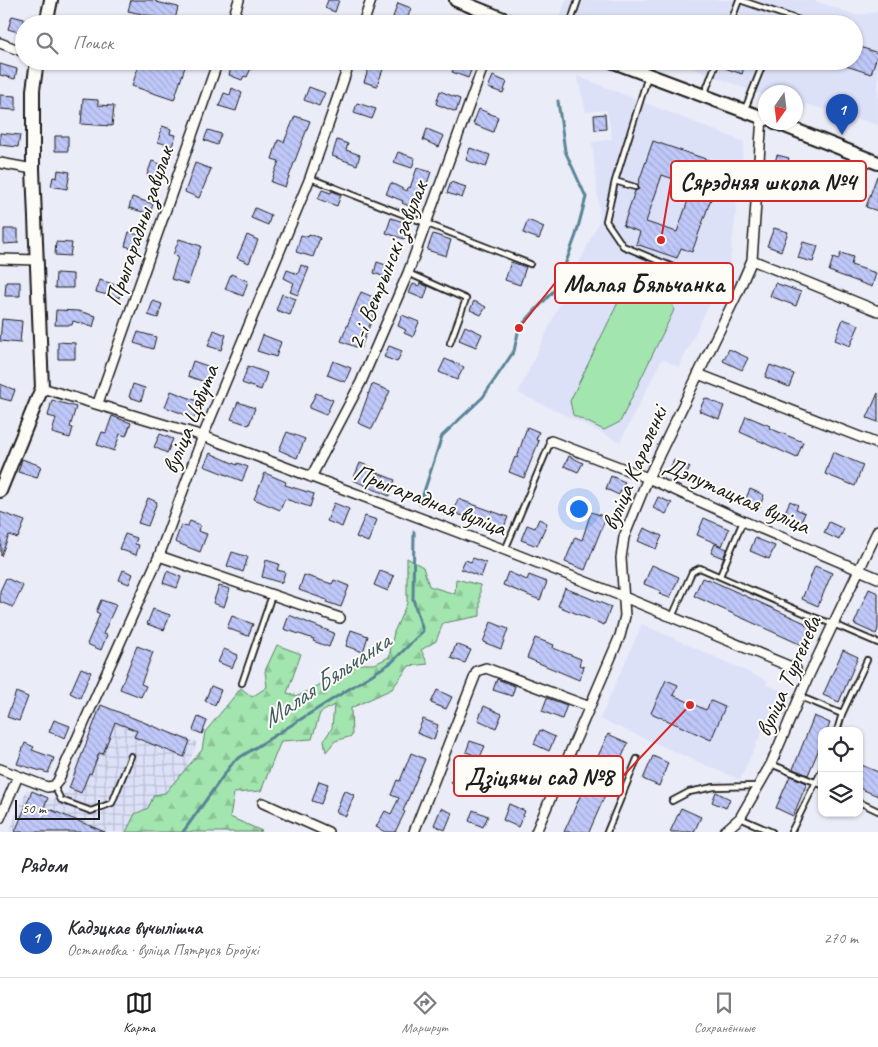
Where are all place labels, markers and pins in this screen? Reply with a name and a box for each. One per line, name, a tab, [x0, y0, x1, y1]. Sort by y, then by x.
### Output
pin: 1	[826, 94, 858, 135]
callout: Сярэдняя школа №4	[671, 161, 866, 201]
callout: Малая Бяльчанка	[555, 263, 733, 303]
callout: Дзіцячы сад №8	[454, 756, 623, 796]

